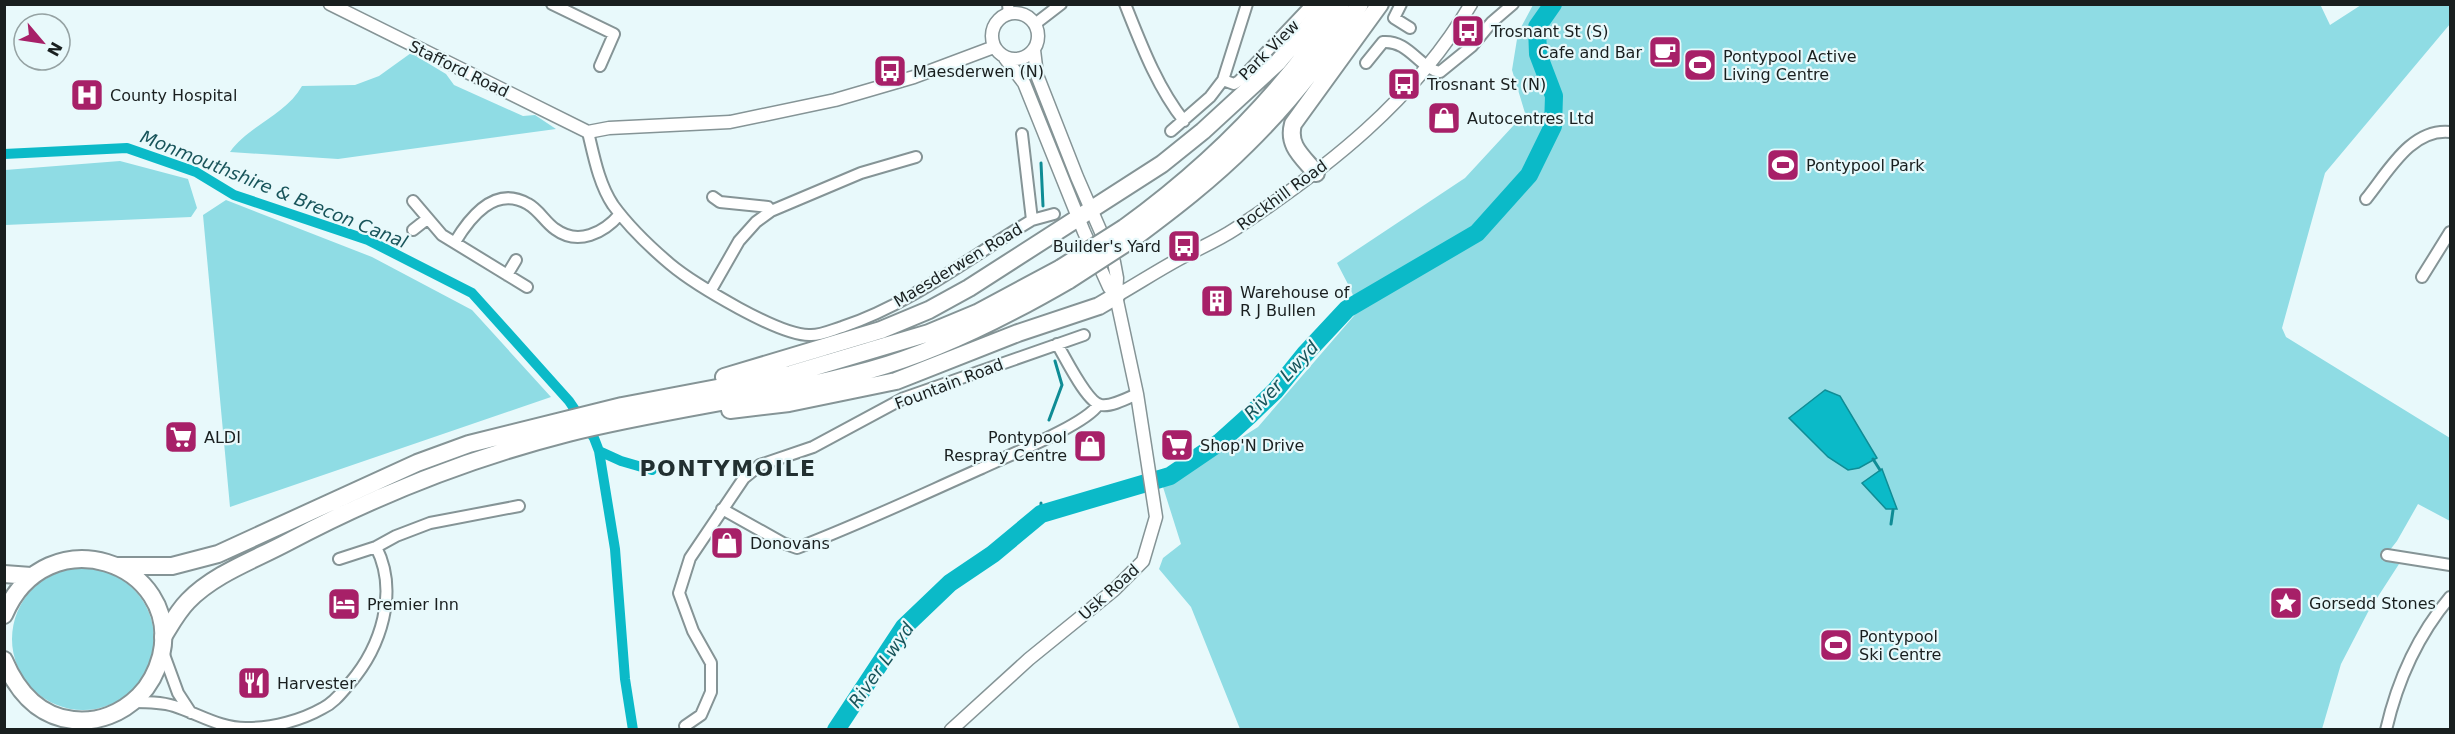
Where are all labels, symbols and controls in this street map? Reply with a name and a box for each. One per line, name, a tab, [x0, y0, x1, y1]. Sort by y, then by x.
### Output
north arrow	[12, 12, 72, 72]
bus stop icon: Trosnant St (S)	[1450, 13, 1486, 49]
street label: Park View	[1235, 16, 1303, 84]
place label: Trosnant St (S)	[1490, 22, 1608, 41]
cafe icon: Cafe and Bar	[1647, 34, 1683, 70]
street label: Stafford Road	[406, 37, 512, 101]
text: N	[43, 39, 66, 59]
place label: Cafe and Bar	[1538, 43, 1642, 62]
sports icon: Pontypool Active Living Centre	[1682, 47, 1718, 83]
place label: Pontypool Active Living Centre	[1723, 47, 1857, 84]
bus stop icon: Maesderwen (N)	[872, 53, 908, 89]
place label: Maesderwen (N)	[913, 62, 1044, 81]
bus stop icon: Trosnant St (N)	[1386, 66, 1422, 102]
place label: Trosnant St (N)	[1426, 75, 1546, 94]
hospital icon: County Hospital	[69, 77, 105, 113]
place label: County Hospital	[110, 86, 237, 105]
shop icon: Autocentres Ltd	[1426, 100, 1462, 136]
place label: Autocentres Ltd	[1467, 109, 1594, 128]
water label: Monmouthshire & Brecon Canal	[137, 126, 411, 252]
sports icon: Pontypool Park	[1765, 147, 1801, 183]
street label: Rockhill Road	[1233, 156, 1331, 234]
place label: Pontypool Park	[1806, 156, 1925, 175]
street label: Maesderwen Road	[890, 219, 1026, 311]
bus stop icon: Builder's Yard	[1166, 228, 1202, 264]
place label: Builder's Yard	[1053, 237, 1161, 256]
building icon: Warehouse of R J Bullen	[1199, 283, 1235, 319]
place label: Warehouse of R J Bullen	[1240, 283, 1350, 320]
water label: River Lwyd	[1239, 336, 1323, 423]
street label: Fountain Road	[892, 355, 1006, 413]
supermarket icon: ALDI	[163, 419, 199, 455]
supermarket icon: Shop'N Drive	[1159, 427, 1195, 463]
place label: ALDI	[204, 428, 241, 447]
place label: Pontypool Respray Centre	[944, 428, 1067, 465]
shop icon: Pontypool Respray Centre	[1072, 428, 1108, 464]
place label: Shop'N Drive	[1200, 436, 1304, 455]
district label: PONTYMOILE	[639, 456, 817, 481]
shop icon: Donovans	[709, 525, 745, 561]
place label: Donovans	[750, 534, 830, 553]
street label: Usk Road	[1075, 560, 1143, 624]
place icon: Gorsedd Stones	[2268, 585, 2304, 621]
hotel icon: Premier Inn	[326, 586, 362, 622]
place label: Gorsedd Stones	[2309, 594, 2436, 613]
place label: Premier Inn	[367, 595, 459, 614]
water label: River Lwyd	[844, 618, 918, 712]
sports icon: Pontypool Ski Centre	[1818, 627, 1854, 663]
place label: Pontypool Ski Centre	[1859, 627, 1941, 664]
restaurant icon: Harvester	[236, 665, 272, 701]
place label: Harvester	[277, 674, 356, 693]

